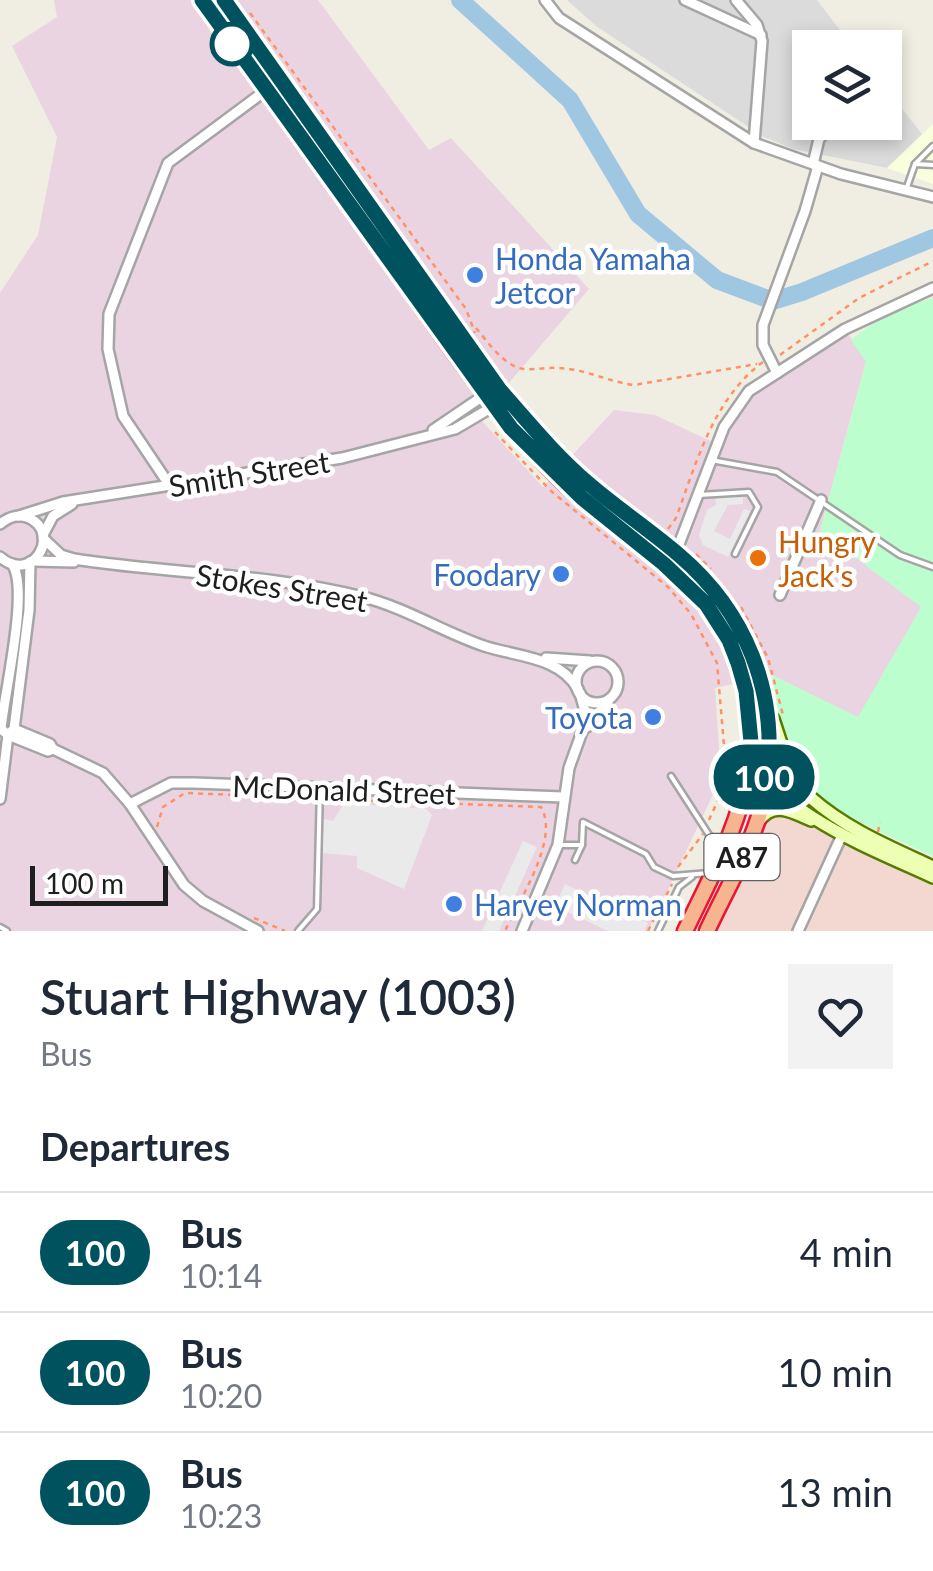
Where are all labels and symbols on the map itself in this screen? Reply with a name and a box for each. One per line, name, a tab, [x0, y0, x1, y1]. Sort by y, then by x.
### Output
unlabelled marker	[211, 23, 253, 65]
place label: Honda Yamaha Jetcor	[495, 240, 691, 310]
marker: Honda Yamaha Jetcor	[464, 264, 486, 286]
street label: Smith Street	[166, 443, 332, 503]
place label: Hungry Jack's	[778, 523, 877, 593]
marker: Hungry Jack's	[747, 547, 769, 569]
street label: Stokes Street	[194, 556, 371, 618]
place label: Foodary	[433, 556, 542, 592]
marker: Foodary	[550, 563, 572, 585]
place label: Toyota	[545, 699, 633, 735]
marker: Toyota	[642, 706, 664, 728]
line badge: 100	[706, 744, 822, 810]
street label: McDonald Street	[232, 767, 456, 811]
road number: A87	[704, 834, 780, 880]
scale bar	[30, 861, 168, 906]
place label: Harvey Norman	[474, 886, 682, 922]
marker: Harvey Norman	[443, 893, 465, 915]

